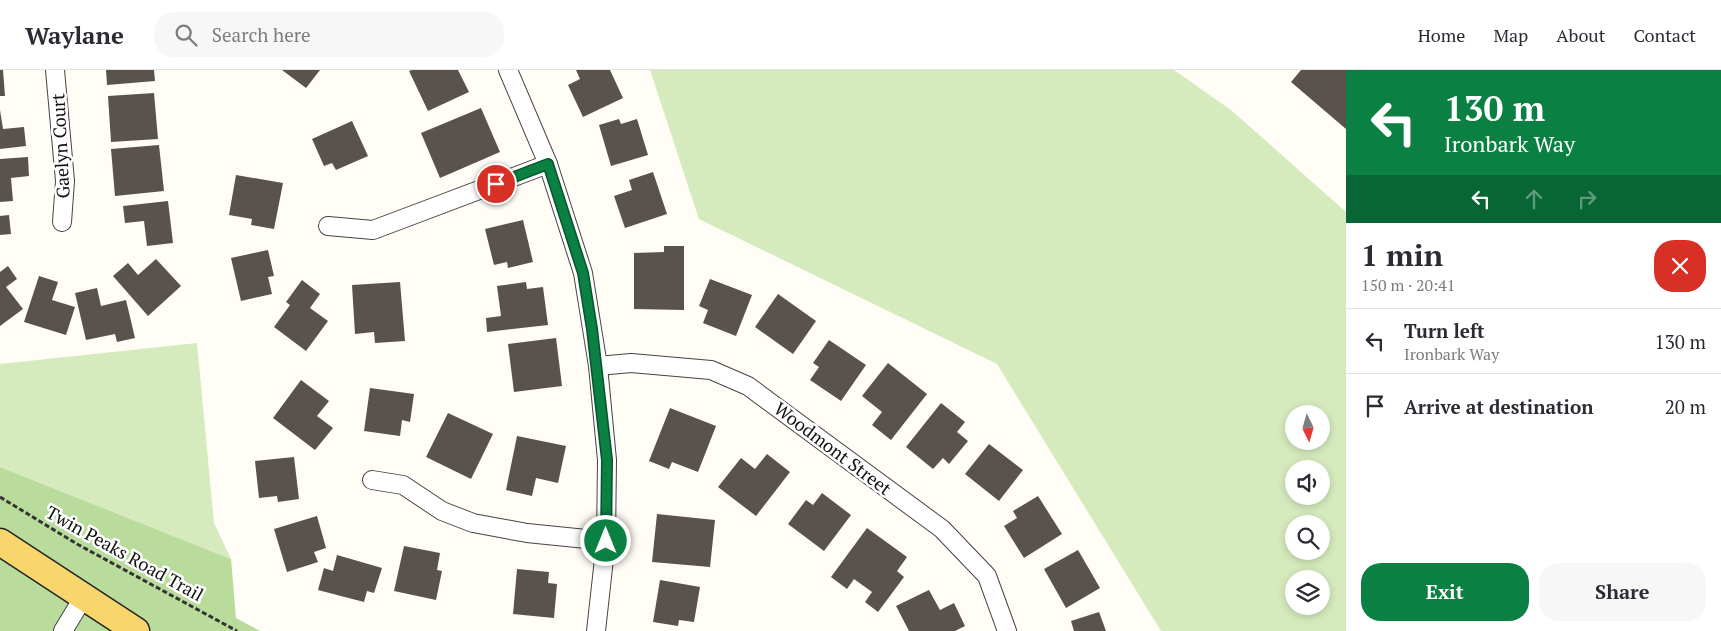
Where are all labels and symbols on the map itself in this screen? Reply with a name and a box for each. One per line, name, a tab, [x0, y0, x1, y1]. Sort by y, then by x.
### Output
street label: Gaelyn Court	[45, 93, 75, 199]
pin	[475, 163, 517, 205]
street label: Woodmont Street	[770, 396, 897, 500]
north arrow	[1285, 405, 1330, 450]
street label: Twin Peaks Road Trail	[42, 500, 208, 606]
position arrow	[579, 514, 631, 566]

